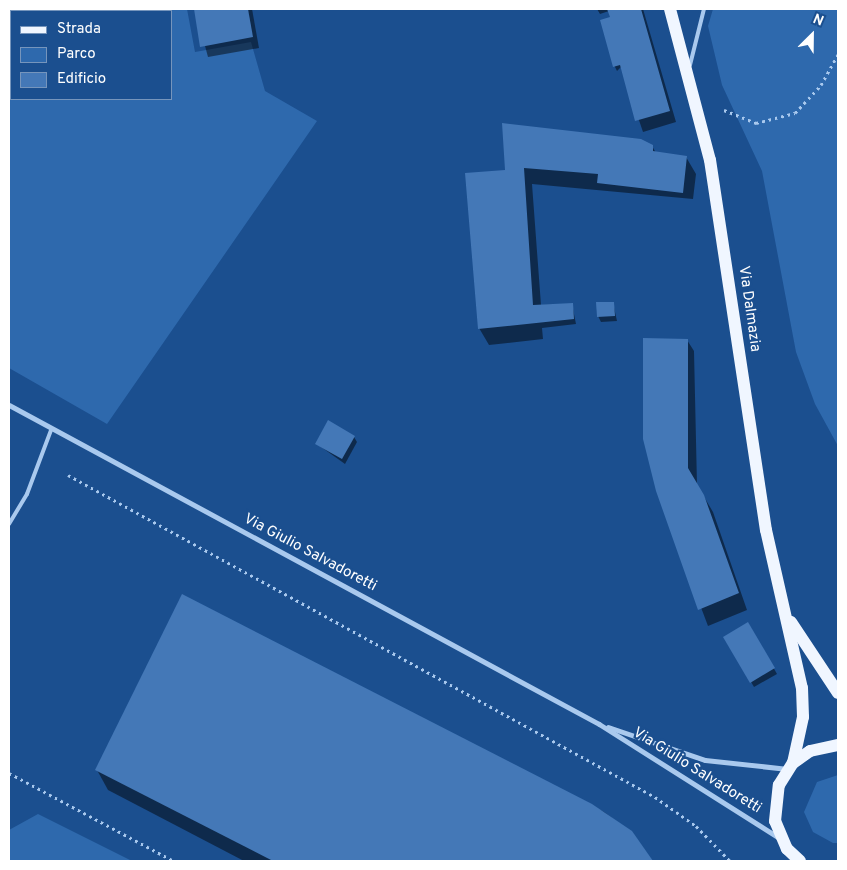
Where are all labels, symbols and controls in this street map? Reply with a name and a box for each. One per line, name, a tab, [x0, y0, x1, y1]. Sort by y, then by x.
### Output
legend	[10, 10, 172, 100]
north arrow	[787, 10, 837, 60]
text: N	[810, 11, 826, 31]
text: Strada	[57, 20, 101, 39]
text: Parco	[57, 45, 96, 64]
text: Edificio	[57, 70, 106, 89]
street label: Via Dalmazia	[734, 265, 764, 353]
street label: Via Giulio Salvadoretti	[240, 510, 380, 596]
street label: Via Giulio Salvadoretti	[629, 724, 765, 818]

